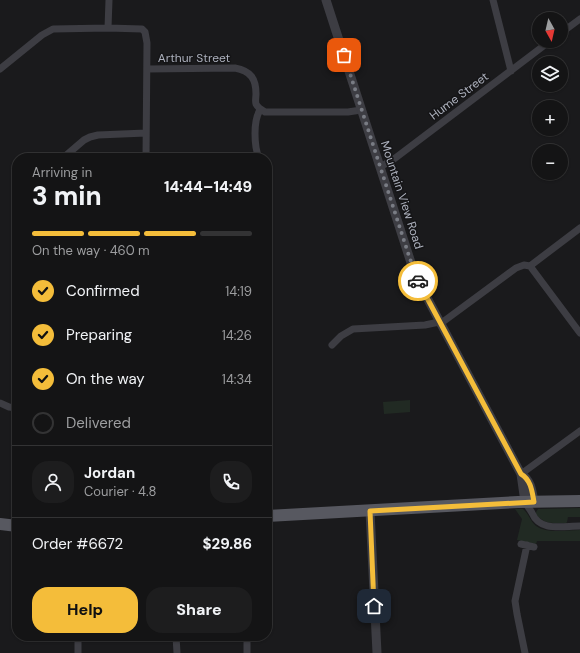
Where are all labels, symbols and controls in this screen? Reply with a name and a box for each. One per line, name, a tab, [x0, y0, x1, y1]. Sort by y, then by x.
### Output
north arrow	[532, 12, 568, 48]
map controls	[532, 12, 568, 180]
pin	[327, 38, 361, 72]
icon: bag	[333, 44, 355, 66]
street label: Arthur Street	[158, 50, 231, 66]
button: layers	[532, 56, 568, 92]
street label: Hume Street	[426, 68, 492, 123]
button: +	[532, 100, 568, 136]
street label: Mountain View Road	[377, 139, 427, 251]
button: −	[532, 144, 568, 180]
text: Arriving in	[32, 164, 92, 181]
text: 14:44–14:49	[164, 177, 252, 197]
text: 3 min	[32, 179, 102, 213]
text: On the way · 460 m	[32, 242, 150, 259]
courier	[398, 261, 438, 301]
icon: car	[407, 270, 429, 292]
icon: check	[32, 280, 54, 302]
text: Confirmed	[66, 281, 140, 301]
text: 14:19	[225, 283, 252, 300]
icon: check	[32, 324, 54, 346]
text: Preparing	[66, 325, 132, 345]
text: 14:26	[222, 327, 252, 344]
icon: check	[32, 368, 54, 390]
text: On the way	[66, 369, 145, 389]
text: 14:34	[222, 371, 252, 388]
text: Delivered	[66, 413, 131, 433]
button: person	[32, 461, 74, 503]
button: phone	[210, 461, 252, 503]
text: Jordan	[84, 463, 135, 483]
text: Courier · 4.8	[84, 483, 156, 500]
text: Order #6672	[32, 534, 123, 554]
text: $29.86	[202, 534, 252, 554]
button: Help	[32, 587, 138, 633]
button: Share	[146, 587, 252, 633]
pin	[357, 589, 391, 623]
icon: home	[363, 595, 385, 617]

